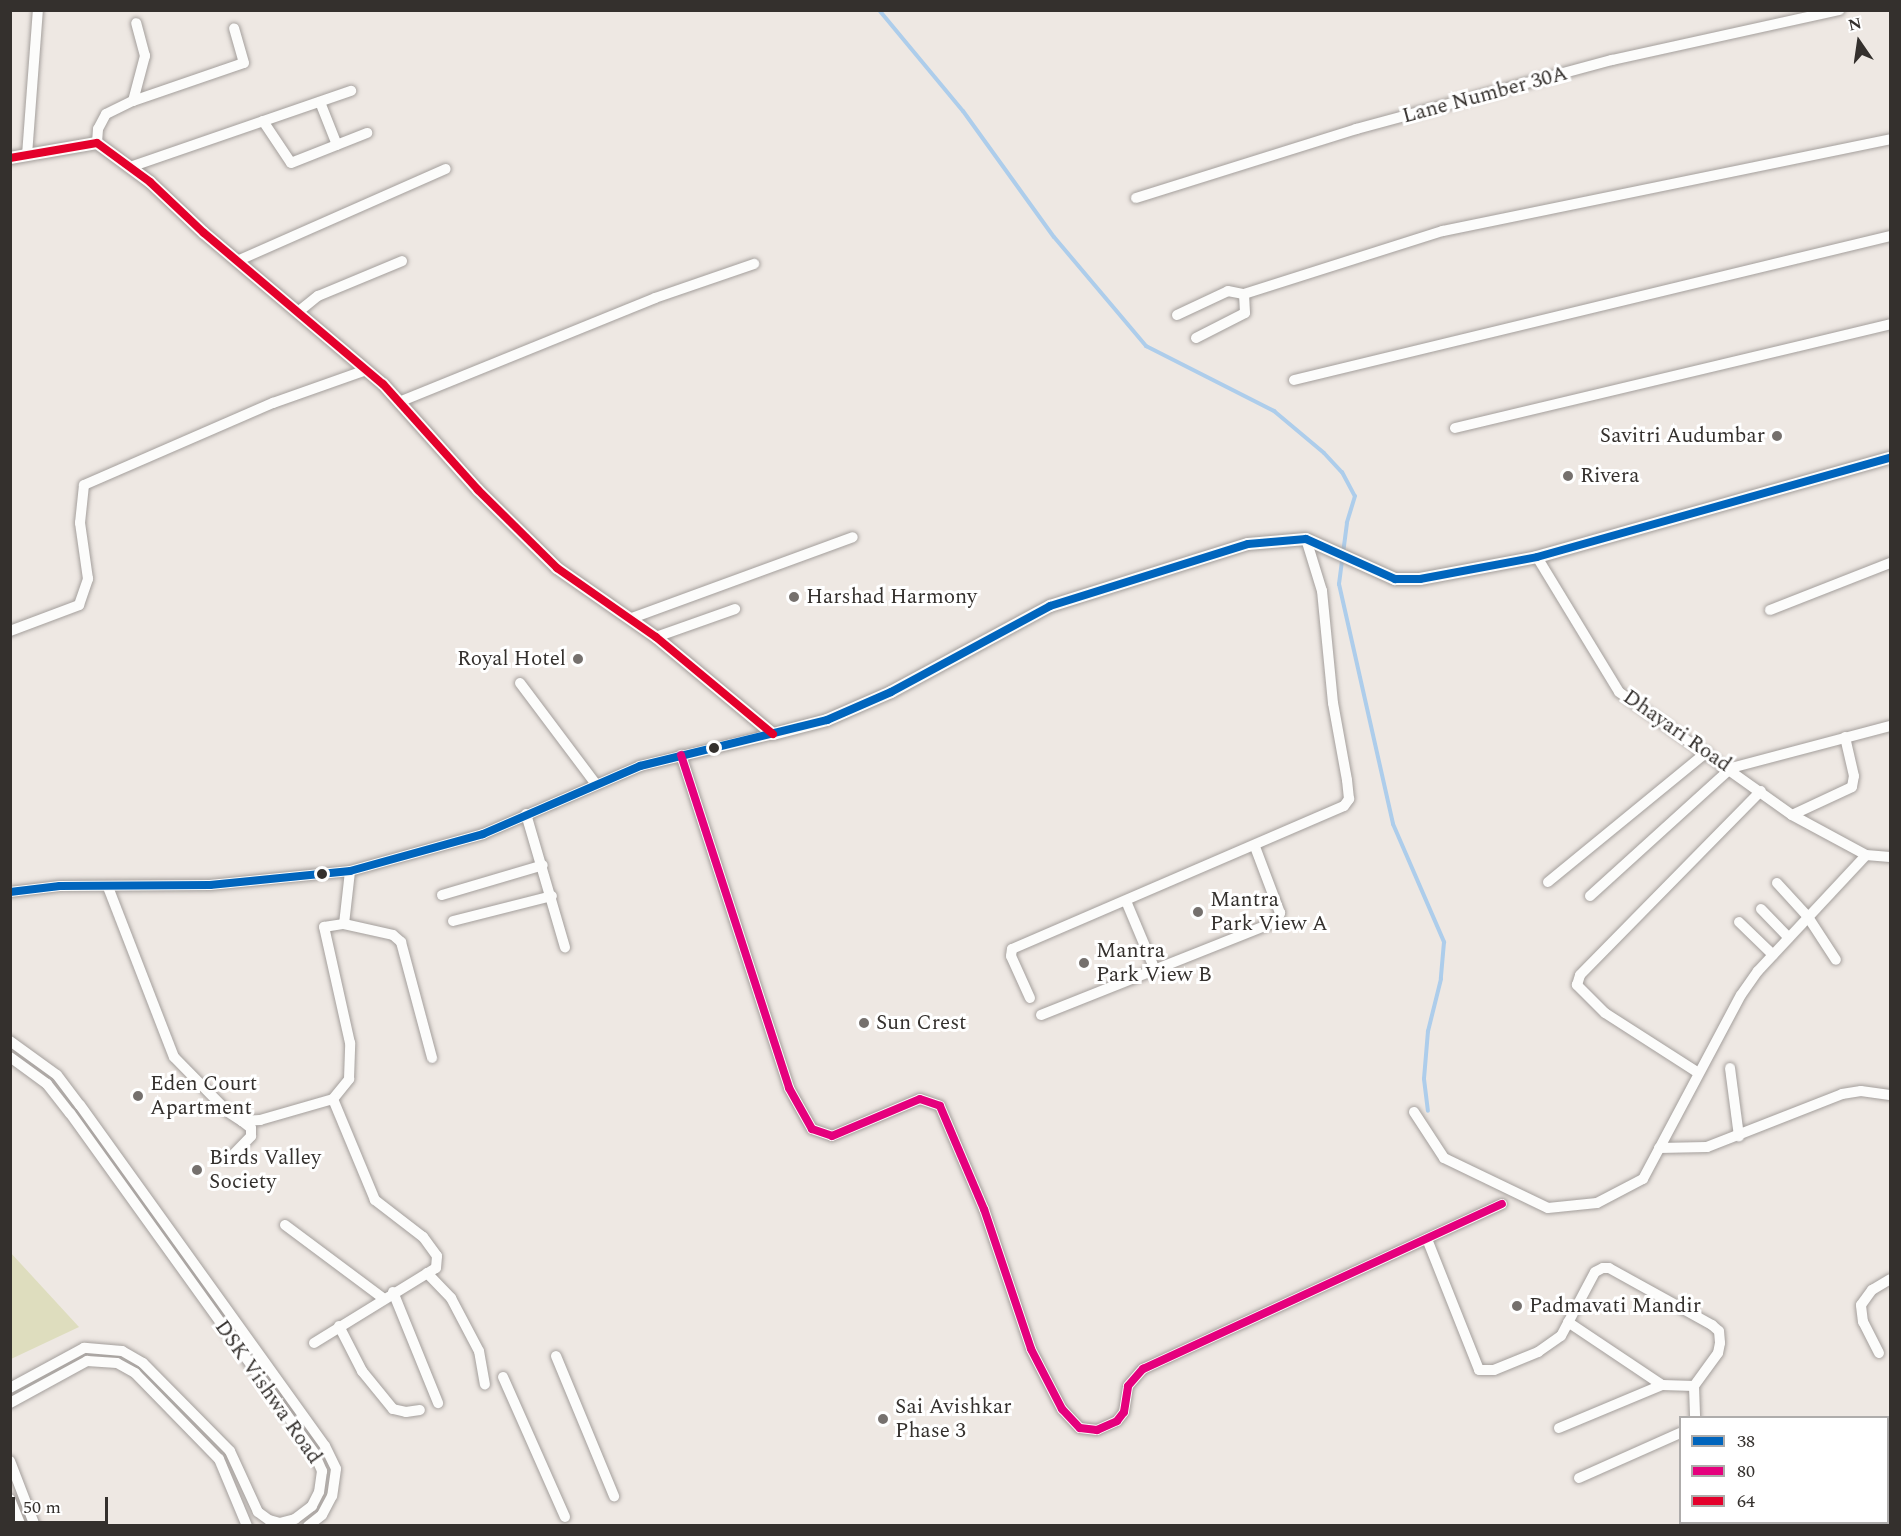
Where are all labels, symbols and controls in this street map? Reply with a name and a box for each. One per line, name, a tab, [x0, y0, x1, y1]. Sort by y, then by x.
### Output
text: N	[1846, 11, 1864, 38]
north arrow	[1829, 12, 1889, 72]
street label: Lane Number 30A	[1400, 61, 1570, 129]
place label: Savitri Audumbar	[1600, 423, 1765, 449]
marker: Savitri Audumbar	[1770, 429, 1784, 443]
place label: Rivera	[1580, 463, 1640, 489]
marker: Rivera	[1561, 469, 1575, 483]
place label: Harshad Harmony	[806, 584, 977, 610]
marker: Harshad Harmony	[787, 590, 801, 604]
place label: Royal Hotel	[457, 646, 566, 672]
marker: Royal Hotel	[571, 652, 585, 666]
street label: Dhayari Road	[1618, 684, 1736, 778]
unlabelled marker	[708, 742, 720, 754]
unlabelled marker	[316, 868, 328, 880]
place label: Mantra Park View A	[1210, 887, 1328, 937]
marker: Mantra Park View A	[1191, 905, 1205, 919]
place label: Mantra Park View B	[1096, 938, 1212, 988]
marker: Mantra Park View B	[1077, 956, 1091, 970]
place label: Sun Crest	[876, 1010, 966, 1036]
marker: Sun Crest	[857, 1016, 871, 1030]
place label: Eden Court Apartment	[150, 1071, 257, 1121]
marker: Eden Court Apartment	[131, 1089, 145, 1103]
place label: Birds Valley Society	[209, 1145, 321, 1195]
marker: Birds Valley Society	[190, 1163, 204, 1177]
place label: Padmavati Mandir	[1529, 1293, 1701, 1319]
marker: Padmavati Mandir	[1510, 1299, 1524, 1313]
street label: DSK Vishwa Road	[209, 1315, 327, 1469]
place label: Sai Avishkar Phase 3	[895, 1394, 1012, 1444]
marker: Sai Avishkar Phase 3	[876, 1412, 890, 1426]
legend	[1679, 1416, 1889, 1524]
text: 38	[1737, 1428, 1755, 1455]
text: 80	[1737, 1458, 1755, 1485]
scale bar	[15, 1485, 111, 1523]
text: 64	[1737, 1488, 1755, 1515]
text: 50 m	[23, 1494, 61, 1521]

